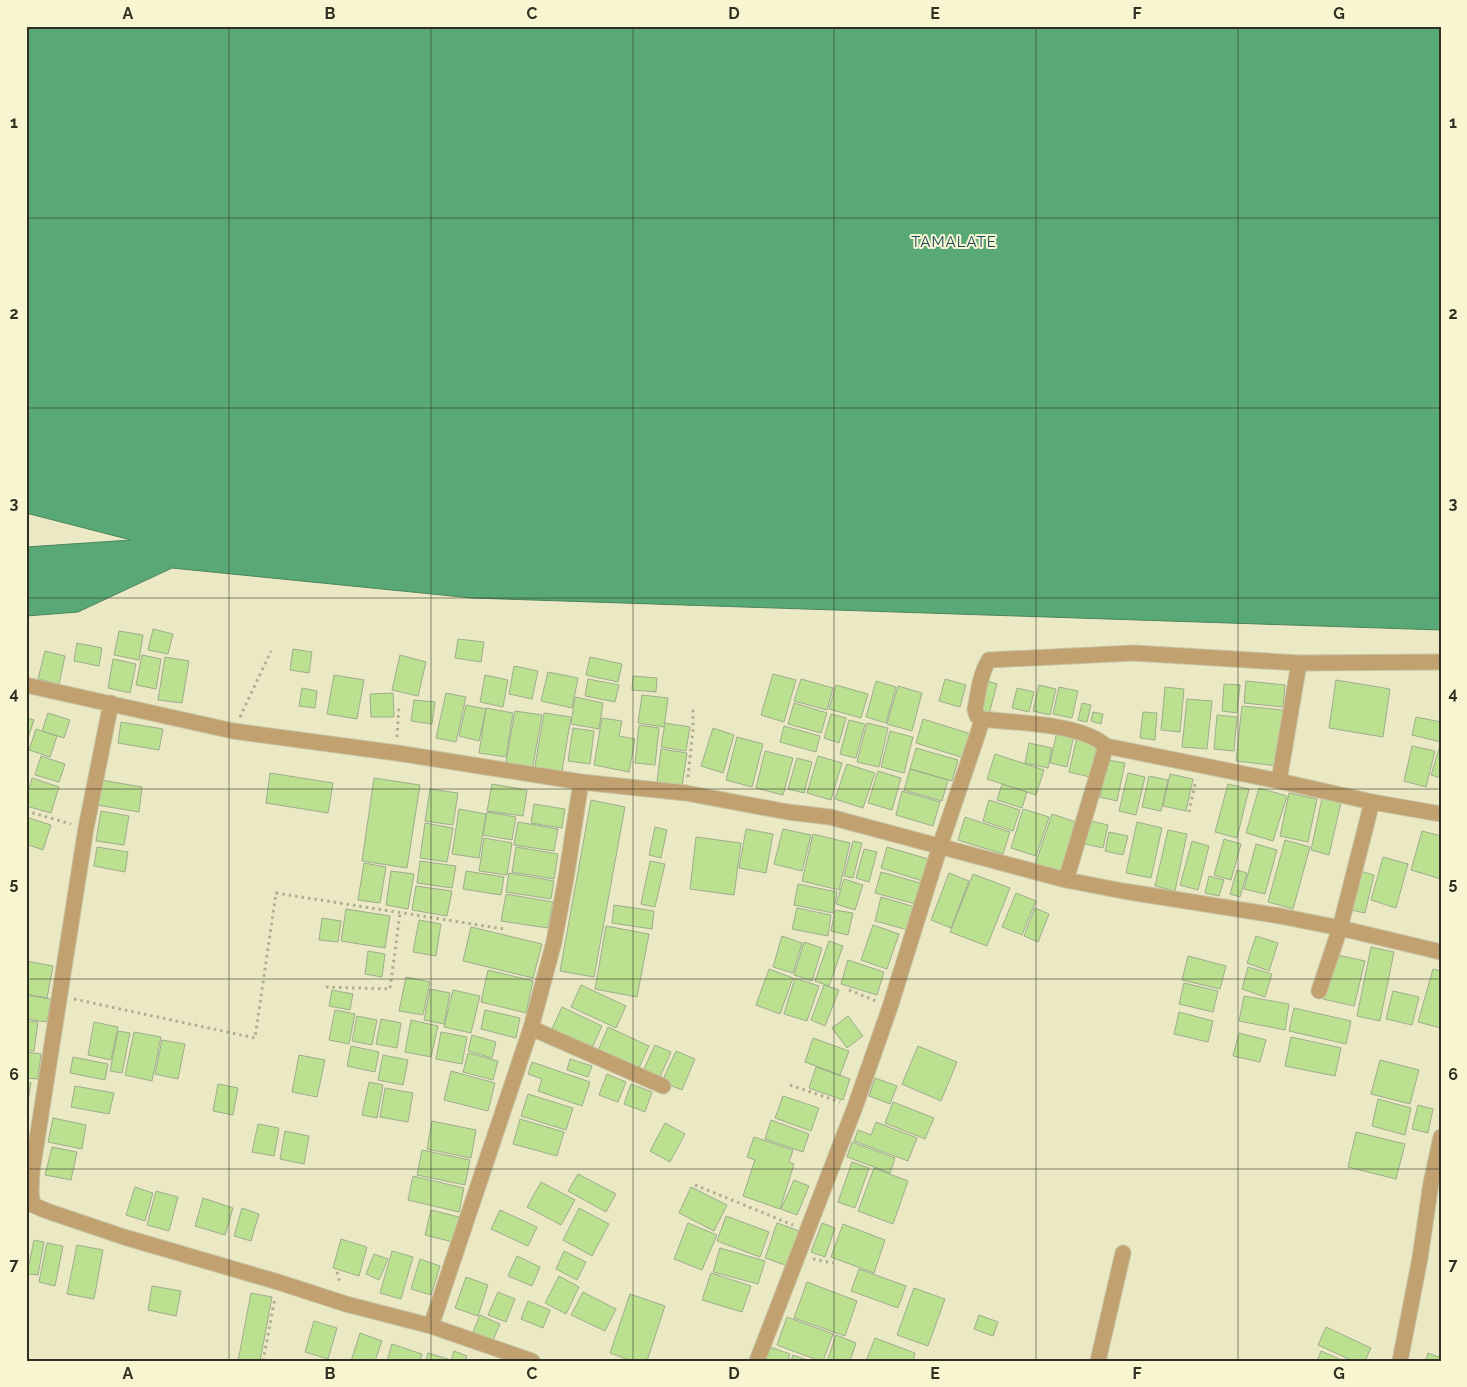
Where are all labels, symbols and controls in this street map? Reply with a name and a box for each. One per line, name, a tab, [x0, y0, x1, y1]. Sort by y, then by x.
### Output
text: A	[123, 4, 134, 23]
text: B	[325, 4, 336, 23]
text: C	[527, 4, 538, 23]
text: D	[728, 4, 740, 23]
text: E	[930, 4, 940, 23]
text: F	[1132, 4, 1142, 23]
text: G	[1333, 4, 1345, 23]
text: 1	[10, 113, 18, 132]
text: 1	[1449, 113, 1457, 132]
district label: TAMALATE	[911, 233, 997, 251]
text: 2	[9, 304, 19, 323]
text: 2	[1448, 304, 1458, 323]
text: 3	[10, 494, 19, 513]
text: 3	[1449, 494, 1458, 513]
text: 4	[9, 684, 19, 703]
text: 4	[1448, 684, 1458, 703]
text: 5	[10, 874, 19, 893]
text: 5	[1449, 874, 1458, 893]
text: 6	[9, 1065, 19, 1084]
text: 6	[1448, 1065, 1458, 1084]
text: 7	[10, 1255, 19, 1274]
text: 7	[1449, 1255, 1458, 1274]
text: A	[123, 1364, 134, 1383]
text: B	[325, 1364, 336, 1383]
text: C	[527, 1364, 538, 1383]
text: D	[728, 1364, 740, 1383]
text: E	[930, 1364, 940, 1383]
text: F	[1132, 1364, 1142, 1383]
text: G	[1333, 1364, 1345, 1383]

